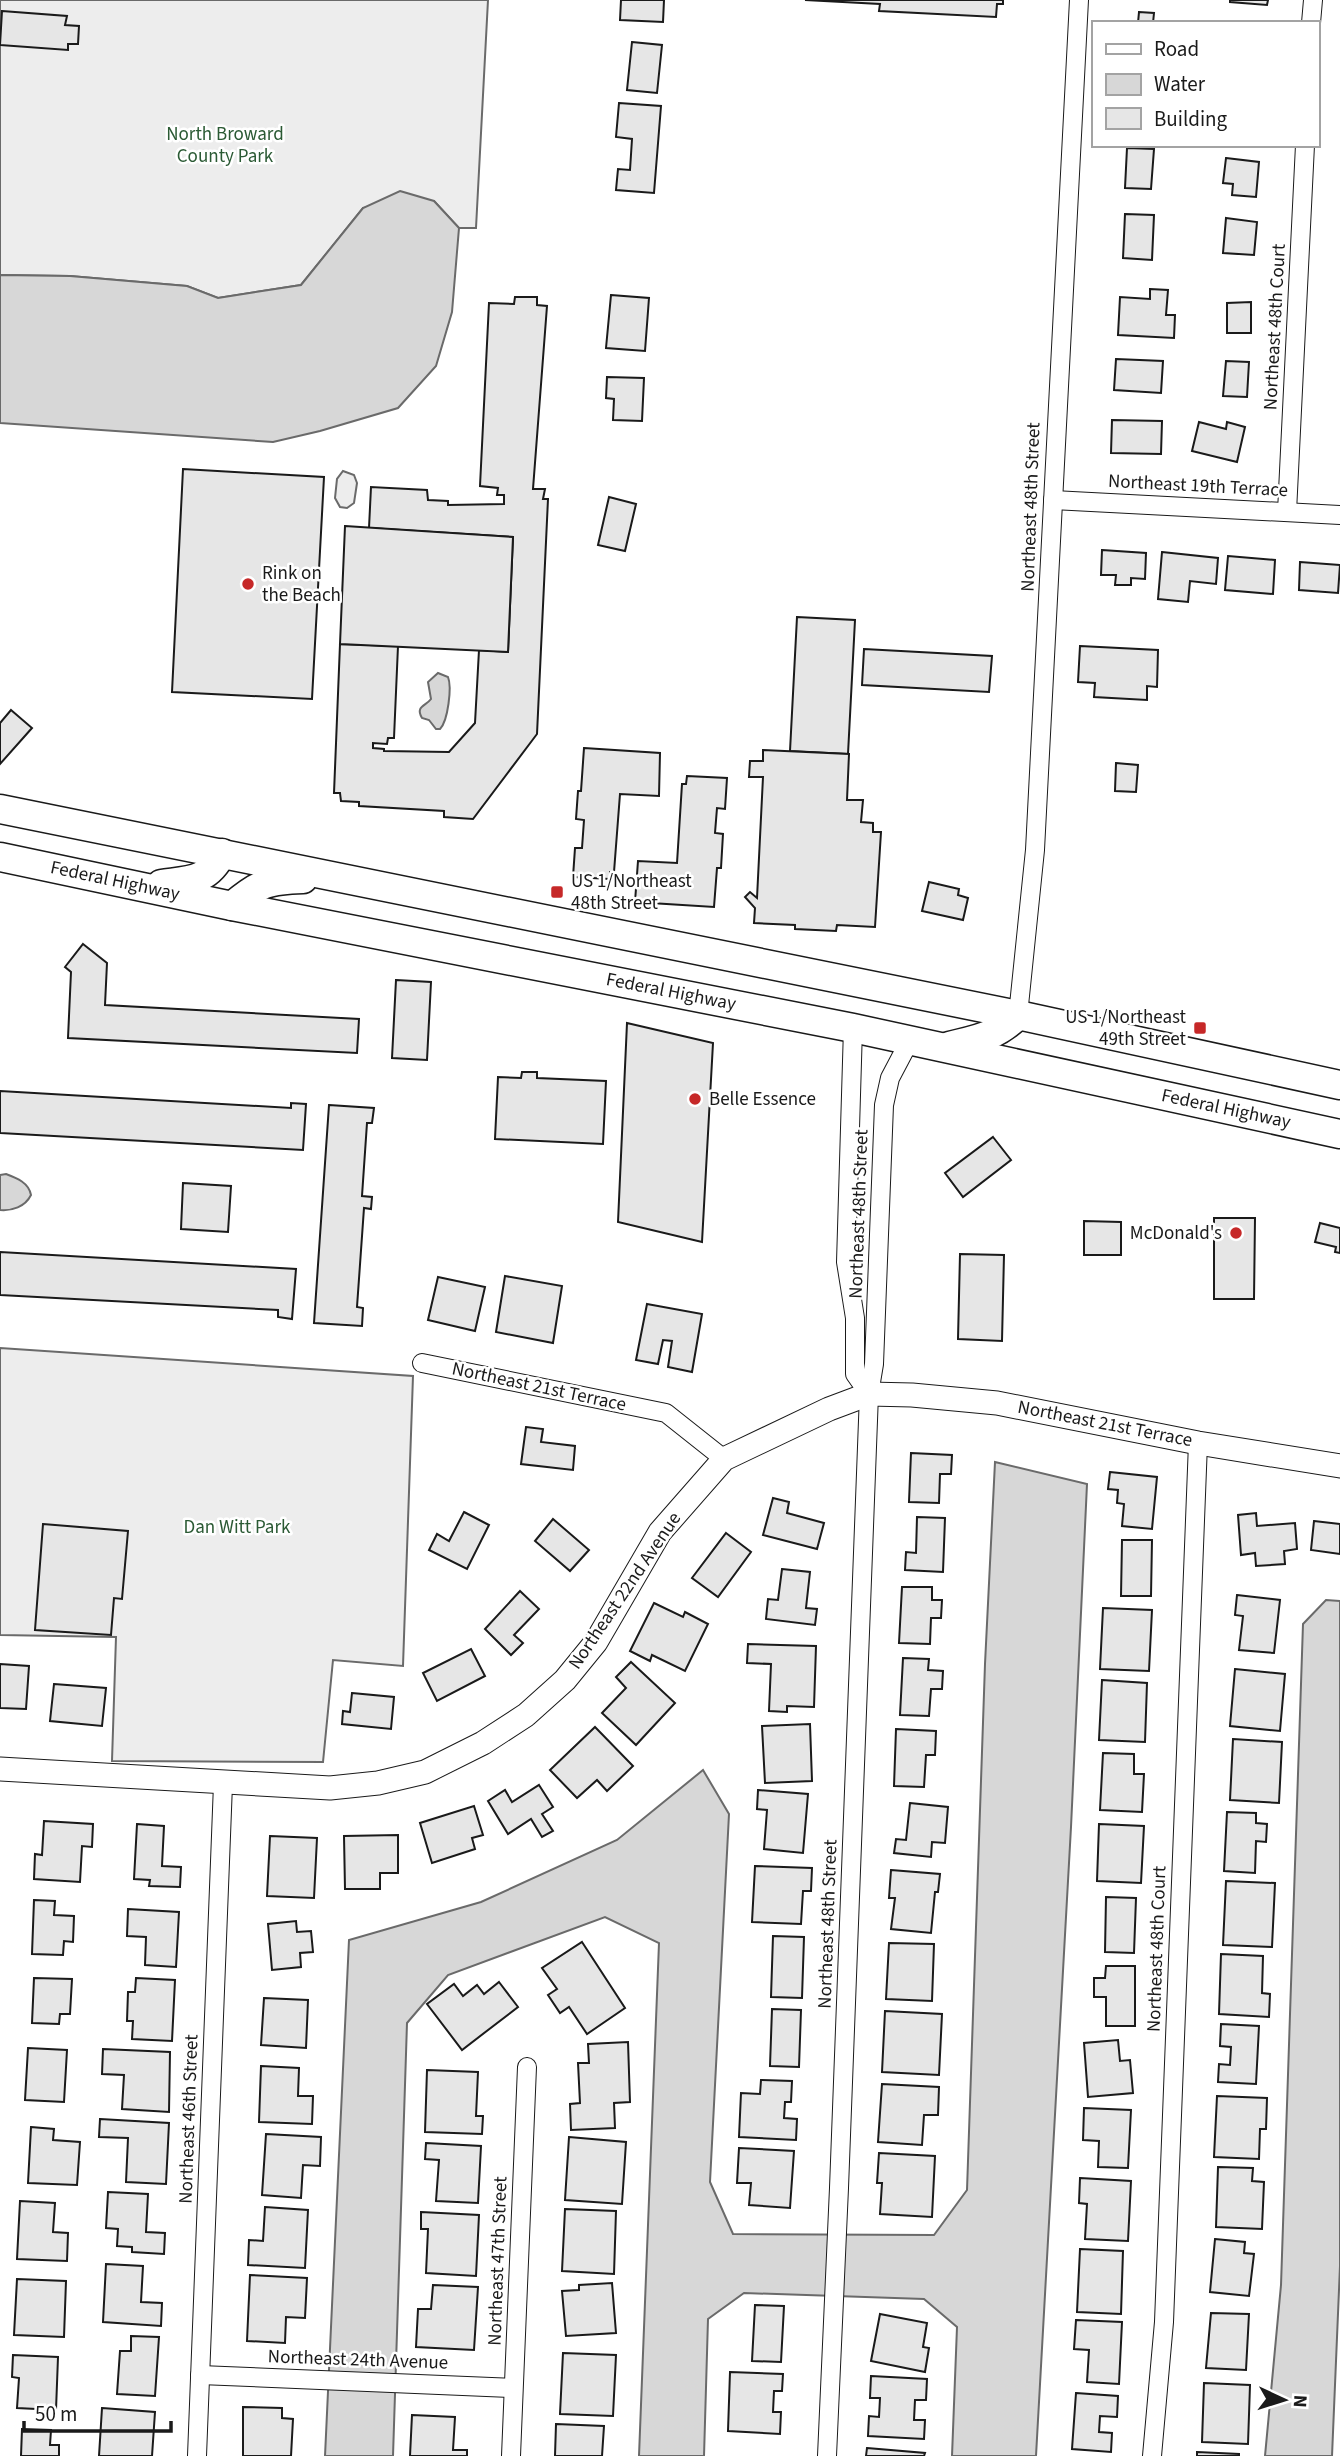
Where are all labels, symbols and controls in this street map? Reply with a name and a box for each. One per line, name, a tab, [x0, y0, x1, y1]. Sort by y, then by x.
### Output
legend	[1092, 21, 1319, 147]
text: Road	[1154, 34, 1199, 64]
text: Water	[1154, 69, 1206, 99]
text: Building	[1154, 104, 1228, 134]
park label: North Broward County Park	[166, 121, 284, 170]
street label: Northeast 48th Court	[1257, 243, 1293, 411]
street label: Northeast 48th Street	[1015, 421, 1047, 592]
street label: Northeast 19th Terrace	[1107, 468, 1289, 504]
place label: Rink on the Beach	[262, 560, 341, 609]
marker: Rink on the Beach	[240, 576, 256, 592]
street label: Federal Highway	[48, 854, 182, 908]
place label: US 1/Northeast 48th Street	[571, 868, 692, 917]
marker: US 1/Northeast 48th Street	[549, 884, 565, 900]
street label: Federal Highway	[604, 966, 738, 1018]
place label: US 1/Northeast 49th Street	[1065, 1004, 1187, 1053]
marker: US 1/Northeast 49th Street	[1192, 1020, 1208, 1036]
street label: Federal Highway	[1159, 1082, 1293, 1136]
place label: Belle Essence	[709, 1086, 816, 1113]
marker: Belle Essence	[687, 1091, 703, 1107]
street label: Northeast 48th Street	[843, 1128, 875, 1299]
place label: McDonald's	[1130, 1220, 1222, 1247]
marker: McDonald's	[1228, 1225, 1244, 1241]
street label: Northeast 21st Terrace	[449, 1355, 629, 1419]
street label: Northeast 21st Terrace	[1015, 1394, 1195, 1454]
street label: Northeast 22nd Avenue	[562, 1507, 688, 1675]
park label: Dan Witt Park	[184, 1514, 291, 1541]
street label: Northeast 48th Street	[812, 1838, 844, 2009]
street label: Northeast 48th Court	[1141, 1865, 1173, 2033]
street label: Northeast 46th Street	[173, 2033, 205, 2204]
street label: Northeast 47th Street	[482, 2175, 514, 2346]
street label: Northeast 24th Avenue	[267, 2343, 449, 2377]
north arrow	[1249, 2365, 1319, 2435]
scale bar	[24, 2390, 172, 2434]
text: N	[1286, 2394, 1313, 2408]
text: 50 m	[35, 2399, 77, 2429]

